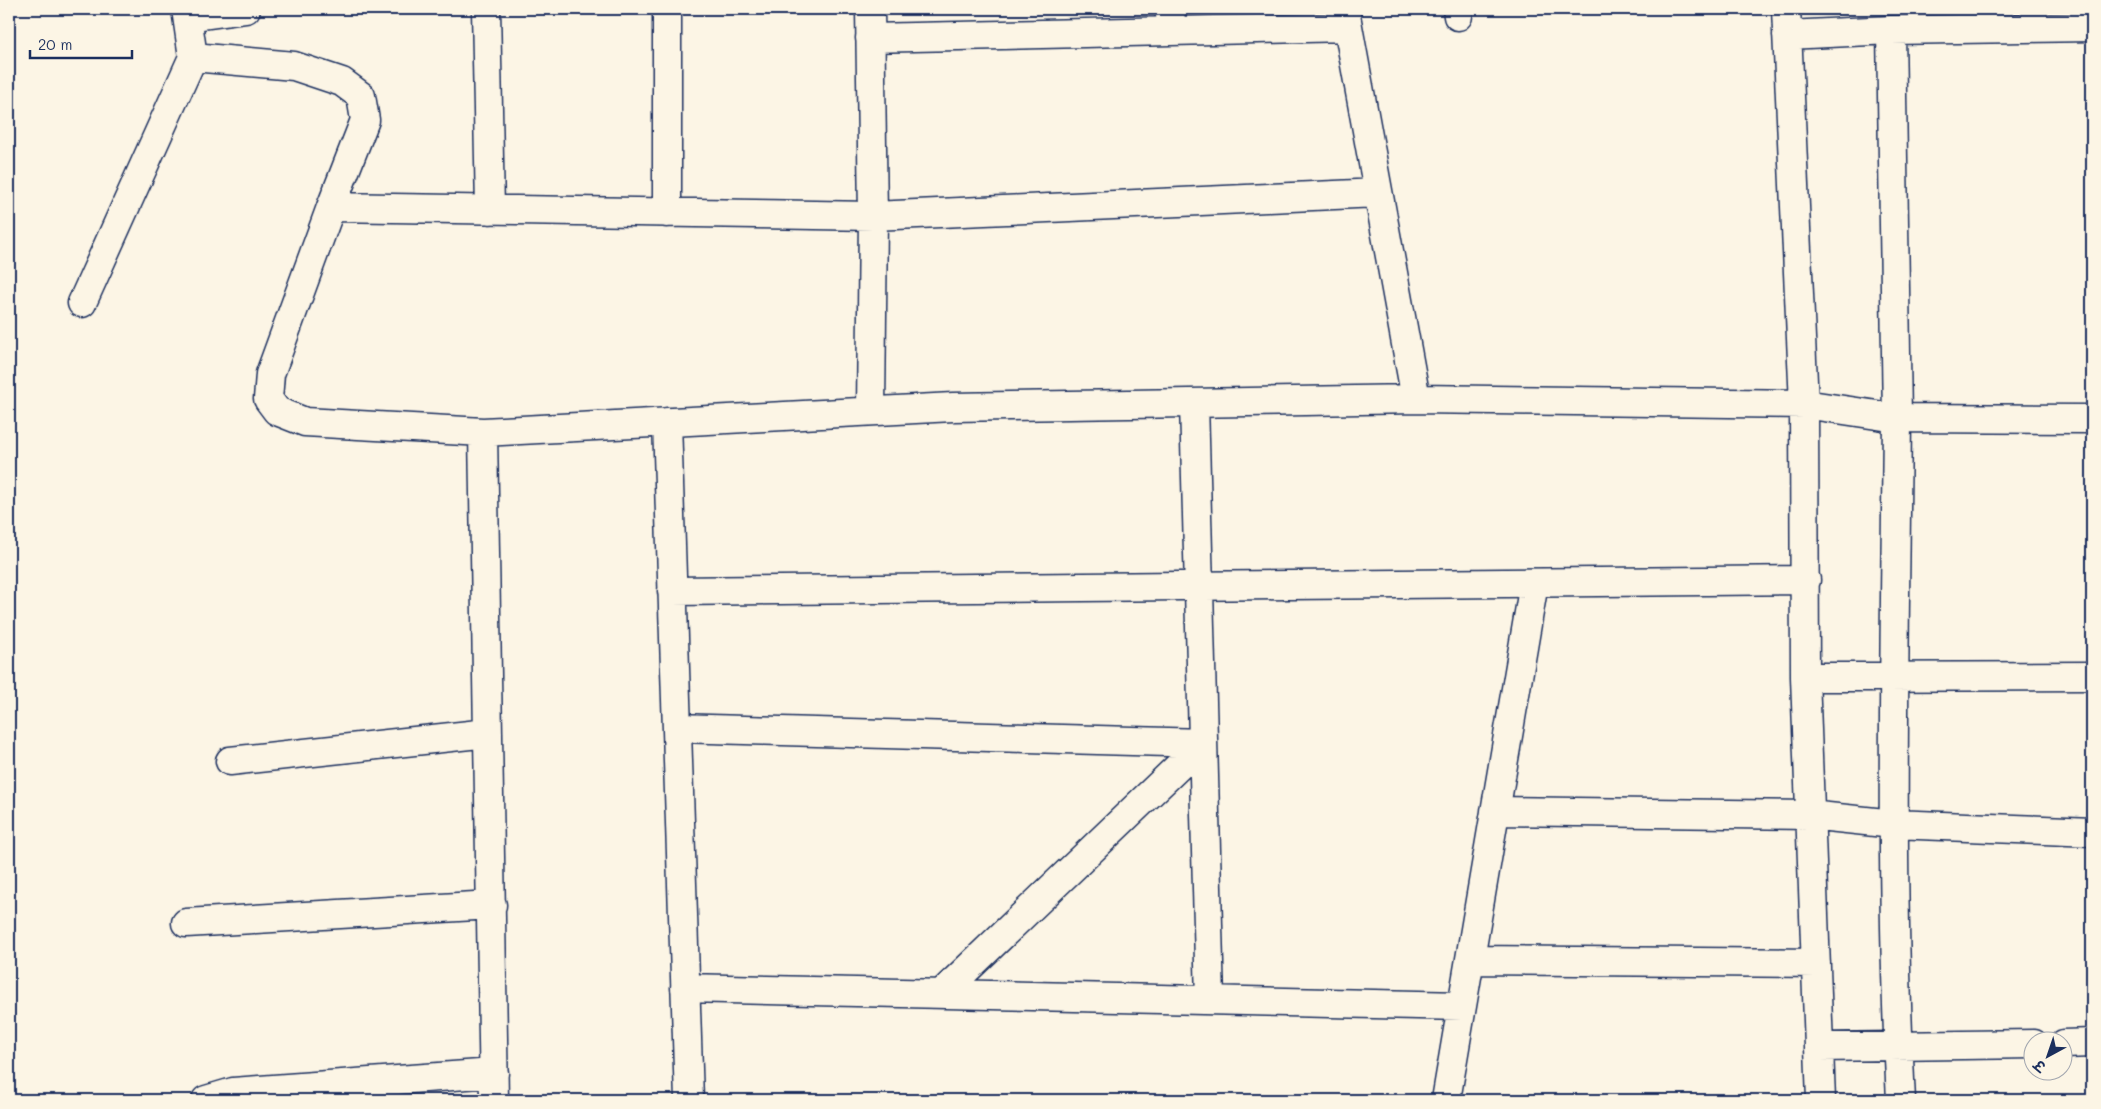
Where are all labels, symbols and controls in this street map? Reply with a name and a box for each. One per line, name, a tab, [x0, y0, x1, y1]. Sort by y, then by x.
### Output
scale bar	[30, 28, 132, 60]
text: 20 m	[38, 34, 72, 54]
north arrow	[2024, 1032, 2074, 1082]
text: उ	[2028, 1055, 2051, 1078]

